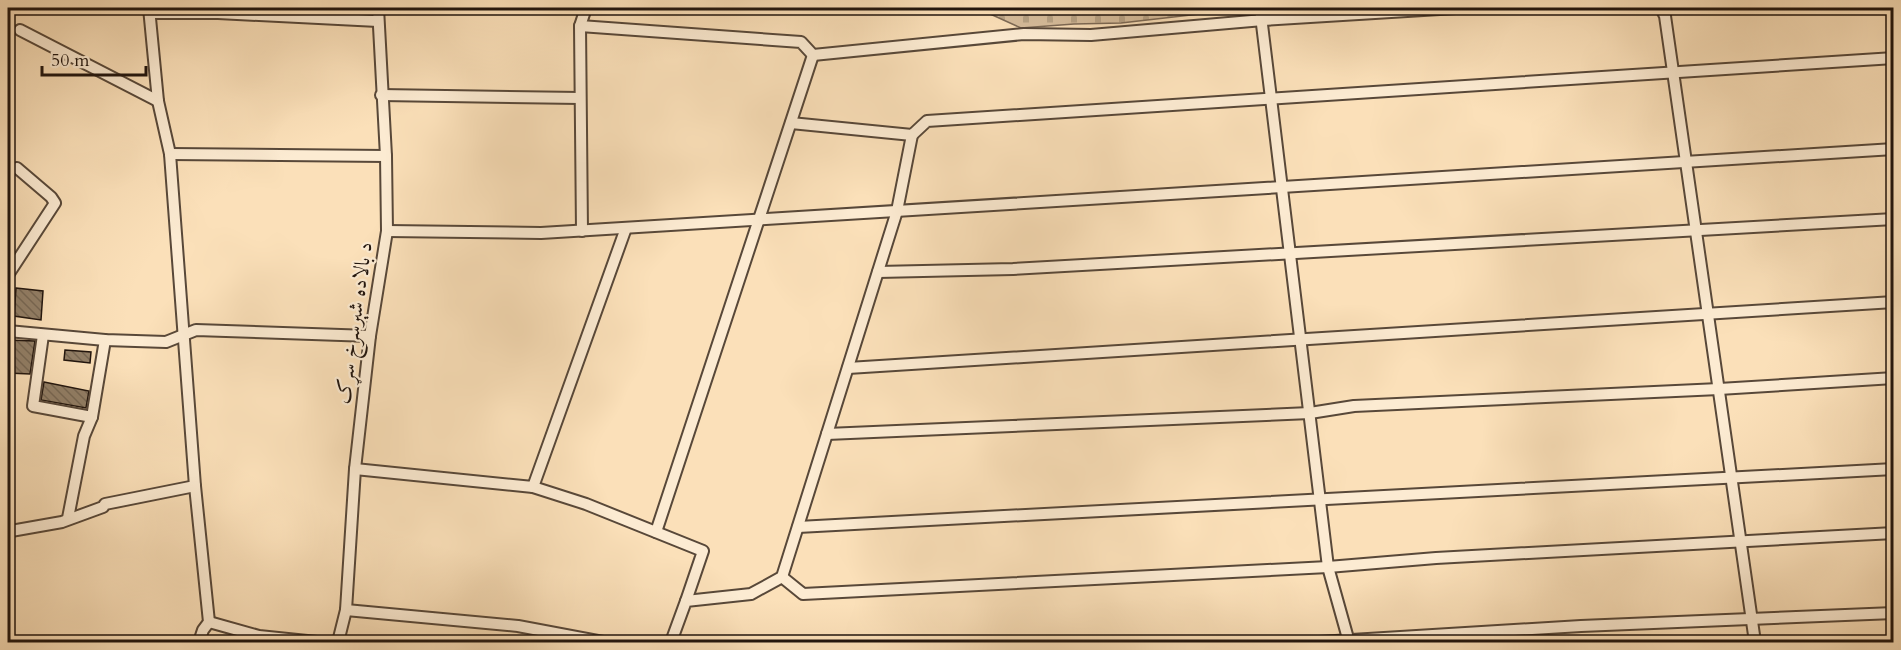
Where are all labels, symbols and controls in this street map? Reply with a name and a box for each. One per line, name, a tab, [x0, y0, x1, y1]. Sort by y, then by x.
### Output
scale bar	[42, 39, 146, 77]
text: 50 m	[51, 48, 90, 73]
street label: د بالاده شېرسرخ سړک	[328, 240, 384, 406]

